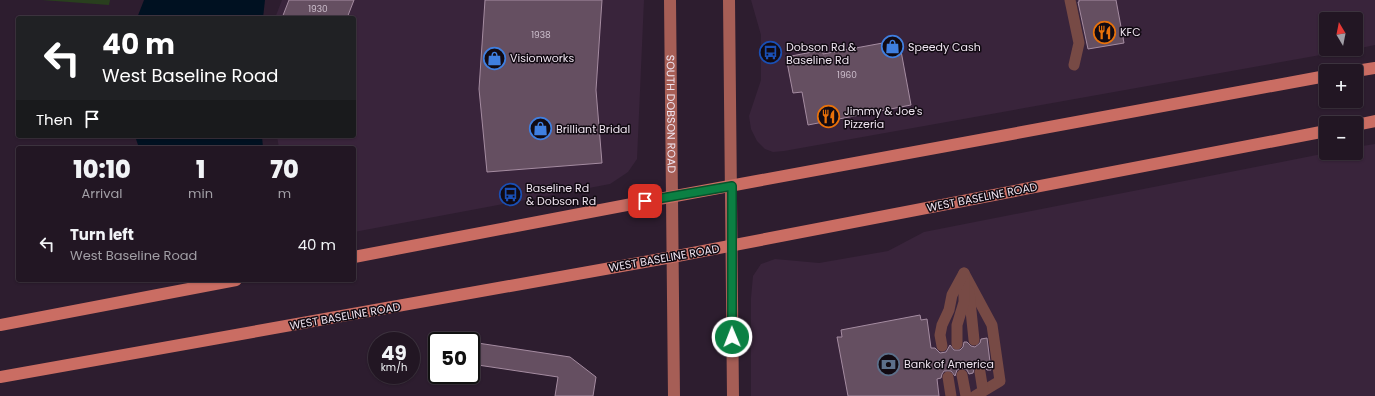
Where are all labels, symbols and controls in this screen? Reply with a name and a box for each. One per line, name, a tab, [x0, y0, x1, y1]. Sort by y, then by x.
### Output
house number: 1930	[308, 3, 328, 15]
north arrow	[1319, 12, 1363, 56]
map controls	[1319, 12, 1363, 160]
restaurant icon: KFC	[1091, 19, 1117, 45]
place label: KFC	[1120, 24, 1141, 40]
text: 40 m	[102, 25, 175, 64]
house number: 1938	[531, 29, 551, 41]
icon: left	[36, 32, 88, 84]
shop icon: Speedy Cash	[880, 34, 906, 60]
place label: Dobson Rd & Baseline Rd	[786, 39, 857, 68]
place label: Speedy Cash	[908, 39, 981, 55]
bus stop icon: Dobson Rd & Baseline Rd	[757, 40, 783, 66]
shop icon: Visionworks	[482, 45, 508, 71]
place label: Visionworks	[510, 50, 574, 66]
street label: SOUTH DOBSON ROAD	[663, 55, 680, 174]
text: West Baseline Road	[102, 63, 278, 88]
button: +	[1319, 64, 1363, 108]
house number: 1960	[837, 69, 857, 81]
place label: Jimmy & Joe's Pizzeria	[844, 103, 923, 132]
restaurant icon: Jimmy & Joe's Pizzeria	[816, 104, 842, 130]
icon: arrive	[81, 108, 103, 130]
text: Then	[36, 109, 73, 130]
shop icon: Brilliant Bridal	[528, 116, 554, 142]
button: −	[1319, 116, 1363, 160]
place label: Brilliant Bridal	[556, 121, 630, 137]
text: 10:10	[73, 153, 131, 186]
text: 1	[196, 153, 205, 186]
text: 70	[270, 153, 299, 186]
street label: WEST BASELINE ROAD	[925, 178, 1039, 216]
place label: Baseline Rd & Dobson Rd	[526, 180, 596, 209]
bus stop icon: Baseline Rd & Dobson Rd	[497, 181, 523, 207]
text: Arrival	[82, 184, 123, 203]
text: min	[188, 184, 213, 203]
text: m	[278, 184, 291, 203]
pin	[628, 184, 662, 218]
icon: arrive	[634, 190, 656, 212]
text: Turn left	[70, 224, 134, 245]
icon: left	[36, 233, 58, 255]
text: 40 m	[298, 234, 336, 255]
street label: WEST BASELINE ROAD	[607, 240, 721, 276]
text: West Baseline Road	[70, 246, 197, 265]
street label: WEST BASELINE ROAD	[288, 298, 402, 334]
position arrow	[711, 316, 753, 358]
speed limit sign: 50	[428, 332, 480, 384]
text: 49	[381, 339, 407, 367]
bank icon: Bank of America	[875, 351, 901, 377]
place label: Bank of America	[904, 356, 994, 372]
text: km/h	[381, 360, 407, 375]

